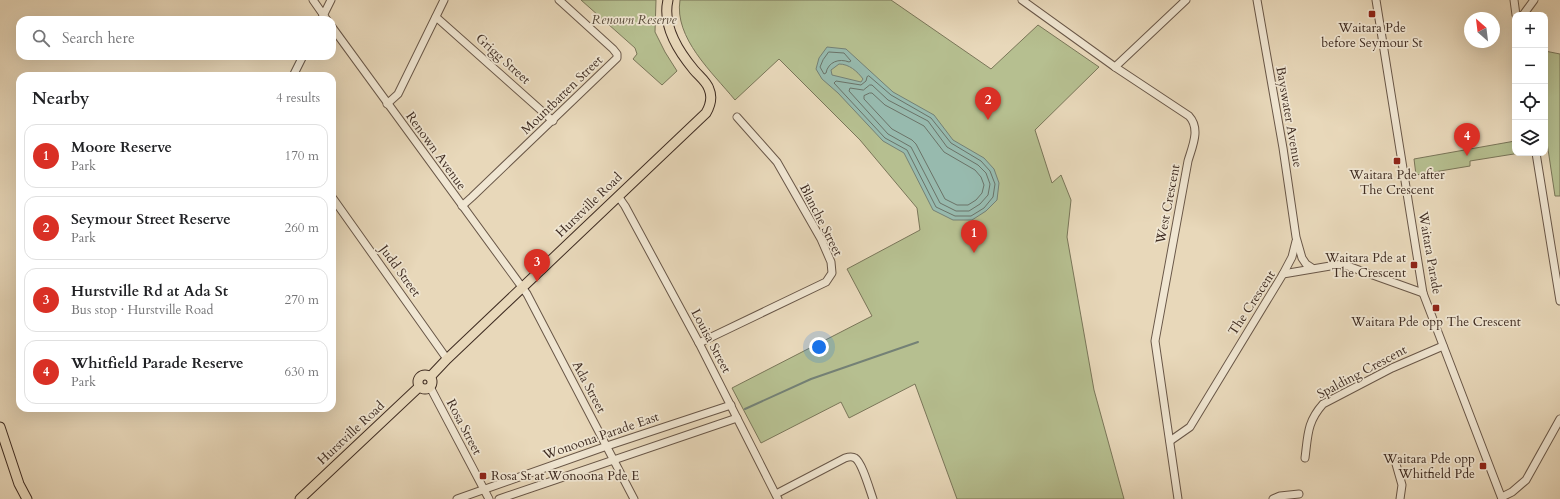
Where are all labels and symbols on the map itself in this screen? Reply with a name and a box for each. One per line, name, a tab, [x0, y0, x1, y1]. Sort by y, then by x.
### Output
marker: Waitara Pde before Seymour St	[1367, 9, 1377, 19]
park label: Renown Reserve	[592, 11, 677, 29]
north arrow	[1464, 12, 1500, 48]
place label: Waitara Pde before Seymour St	[1321, 19, 1423, 52]
street label: Grigg Street	[472, 30, 534, 88]
street label: Mountbatten Street	[517, 51, 607, 139]
street label: Bayswater Avenue	[1271, 65, 1307, 169]
pin: 2	[975, 87, 1001, 120]
street label: Renown Avenue	[401, 108, 471, 194]
pin: 4	[1454, 123, 1480, 156]
marker: Waitara Pde after The Crescent	[1392, 156, 1402, 166]
street label: West Crescent	[1151, 163, 1185, 246]
place label: Waitara Pde after The Crescent	[1348, 166, 1445, 199]
street label: Hurstville Road	[552, 169, 626, 241]
street label: Blanche Street	[795, 181, 847, 259]
street label: Waitara Parade	[1414, 209, 1446, 296]
pin: 1	[961, 220, 987, 253]
street label: Judd Street	[374, 240, 425, 301]
pin: 3	[524, 249, 550, 282]
place label: Waitara Pde at The Crescent	[1324, 249, 1406, 282]
marker: Waitara Pde at The Crescent	[1409, 260, 1419, 270]
street label: The Crescent	[1224, 267, 1280, 339]
marker: Waitara Pde opp The Crescent	[1431, 303, 1441, 313]
street label: Louisa Street	[687, 306, 735, 376]
place label: Waitara Pde opp The Crescent	[1350, 313, 1521, 331]
your location	[809, 337, 829, 357]
street label: Spalding Crescent	[1314, 341, 1410, 403]
street label: Ada Street	[568, 358, 610, 416]
street label: Rosa Street	[442, 396, 486, 458]
street label: Hurstville Road	[313, 397, 389, 469]
street label: Wonoona Parade East	[540, 408, 661, 465]
place label: Waitara Pde opp Whitfield Pde	[1382, 450, 1475, 483]
marker: Waitara Pde opp Whitfield Pde	[1478, 461, 1488, 471]
place label: Rosa St at Wonoona Pde E	[491, 467, 639, 485]
marker: Rosa St at Wonoona Pde E	[478, 471, 488, 481]

